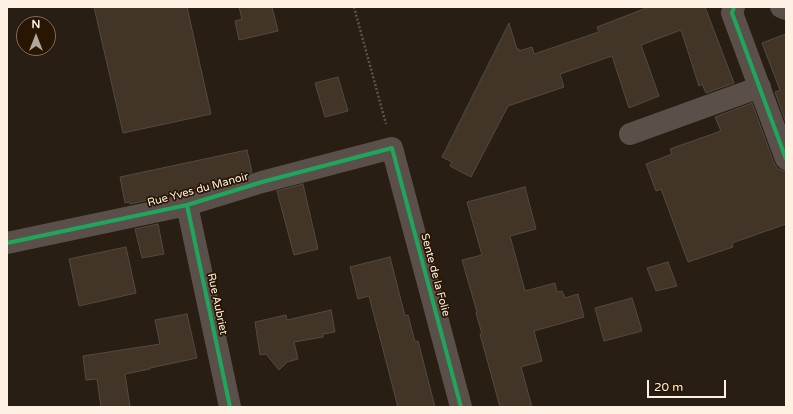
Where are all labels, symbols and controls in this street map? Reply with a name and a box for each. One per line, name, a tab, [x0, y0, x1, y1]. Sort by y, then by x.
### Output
north arrow	[16, 16, 56, 56]
text: N	[32, 18, 40, 31]
street label: Rue Yves du Manoir	[146, 170, 250, 210]
street label: Sente de la Folie	[418, 232, 452, 318]
street label: Rue Aubriet	[204, 272, 230, 336]
scale bar	[649, 372, 728, 398]
text: 20 m	[654, 380, 683, 394]

